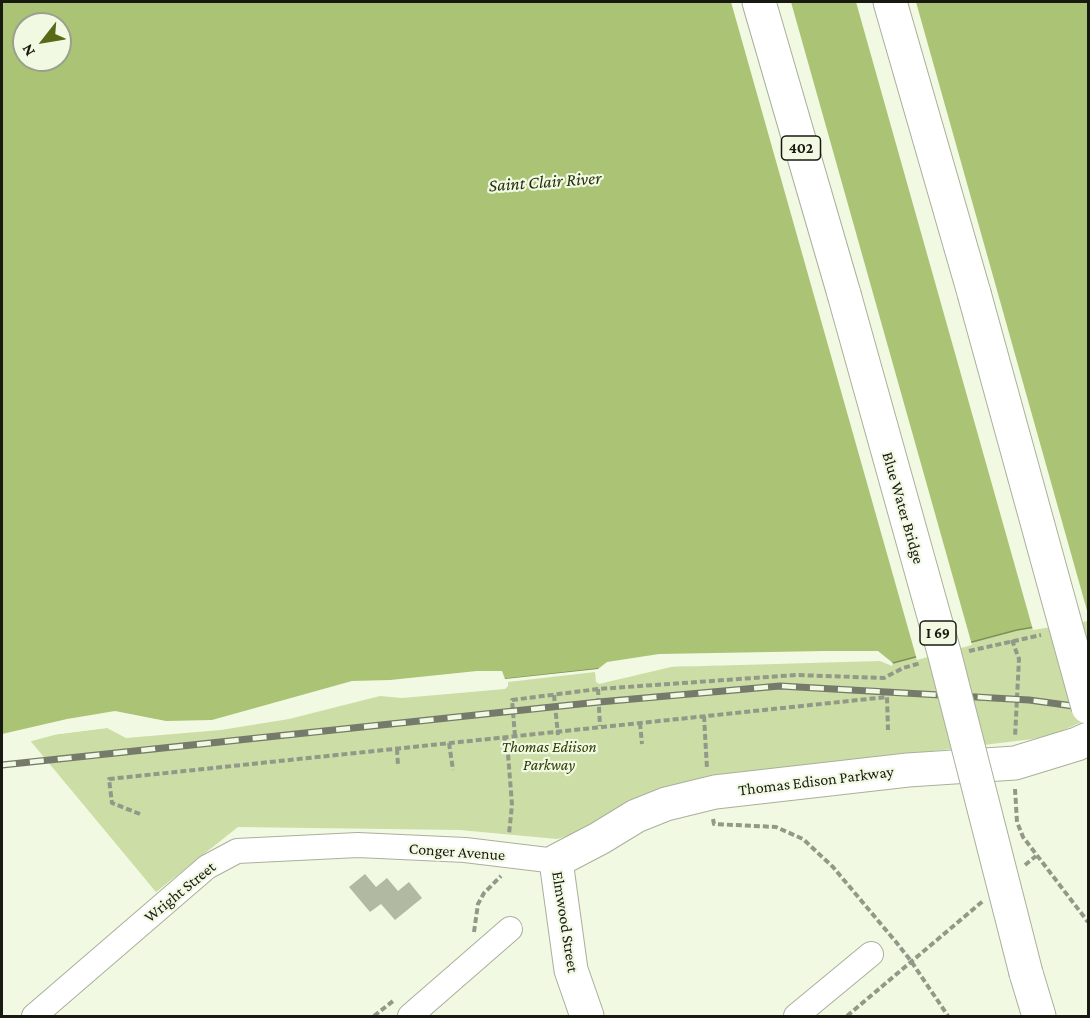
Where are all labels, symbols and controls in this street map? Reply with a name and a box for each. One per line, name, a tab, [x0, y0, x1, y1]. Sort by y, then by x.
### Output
north arrow	[12, 12, 72, 72]
text: N	[18, 41, 38, 60]
road number: 402	[782, 136, 820, 160]
water label: Saint Clair River	[488, 167, 602, 197]
street label: Blue Water Bridge	[878, 450, 928, 566]
road number: I 69	[920, 621, 956, 645]
park label: Thomas Ediison Parkway	[501, 737, 597, 775]
street label: Thomas Edison Parkway	[737, 762, 895, 800]
street label: Conger Avenue	[408, 839, 506, 865]
street label: Wright Street	[140, 857, 220, 927]
street label: Elmwood Street	[548, 870, 582, 974]

